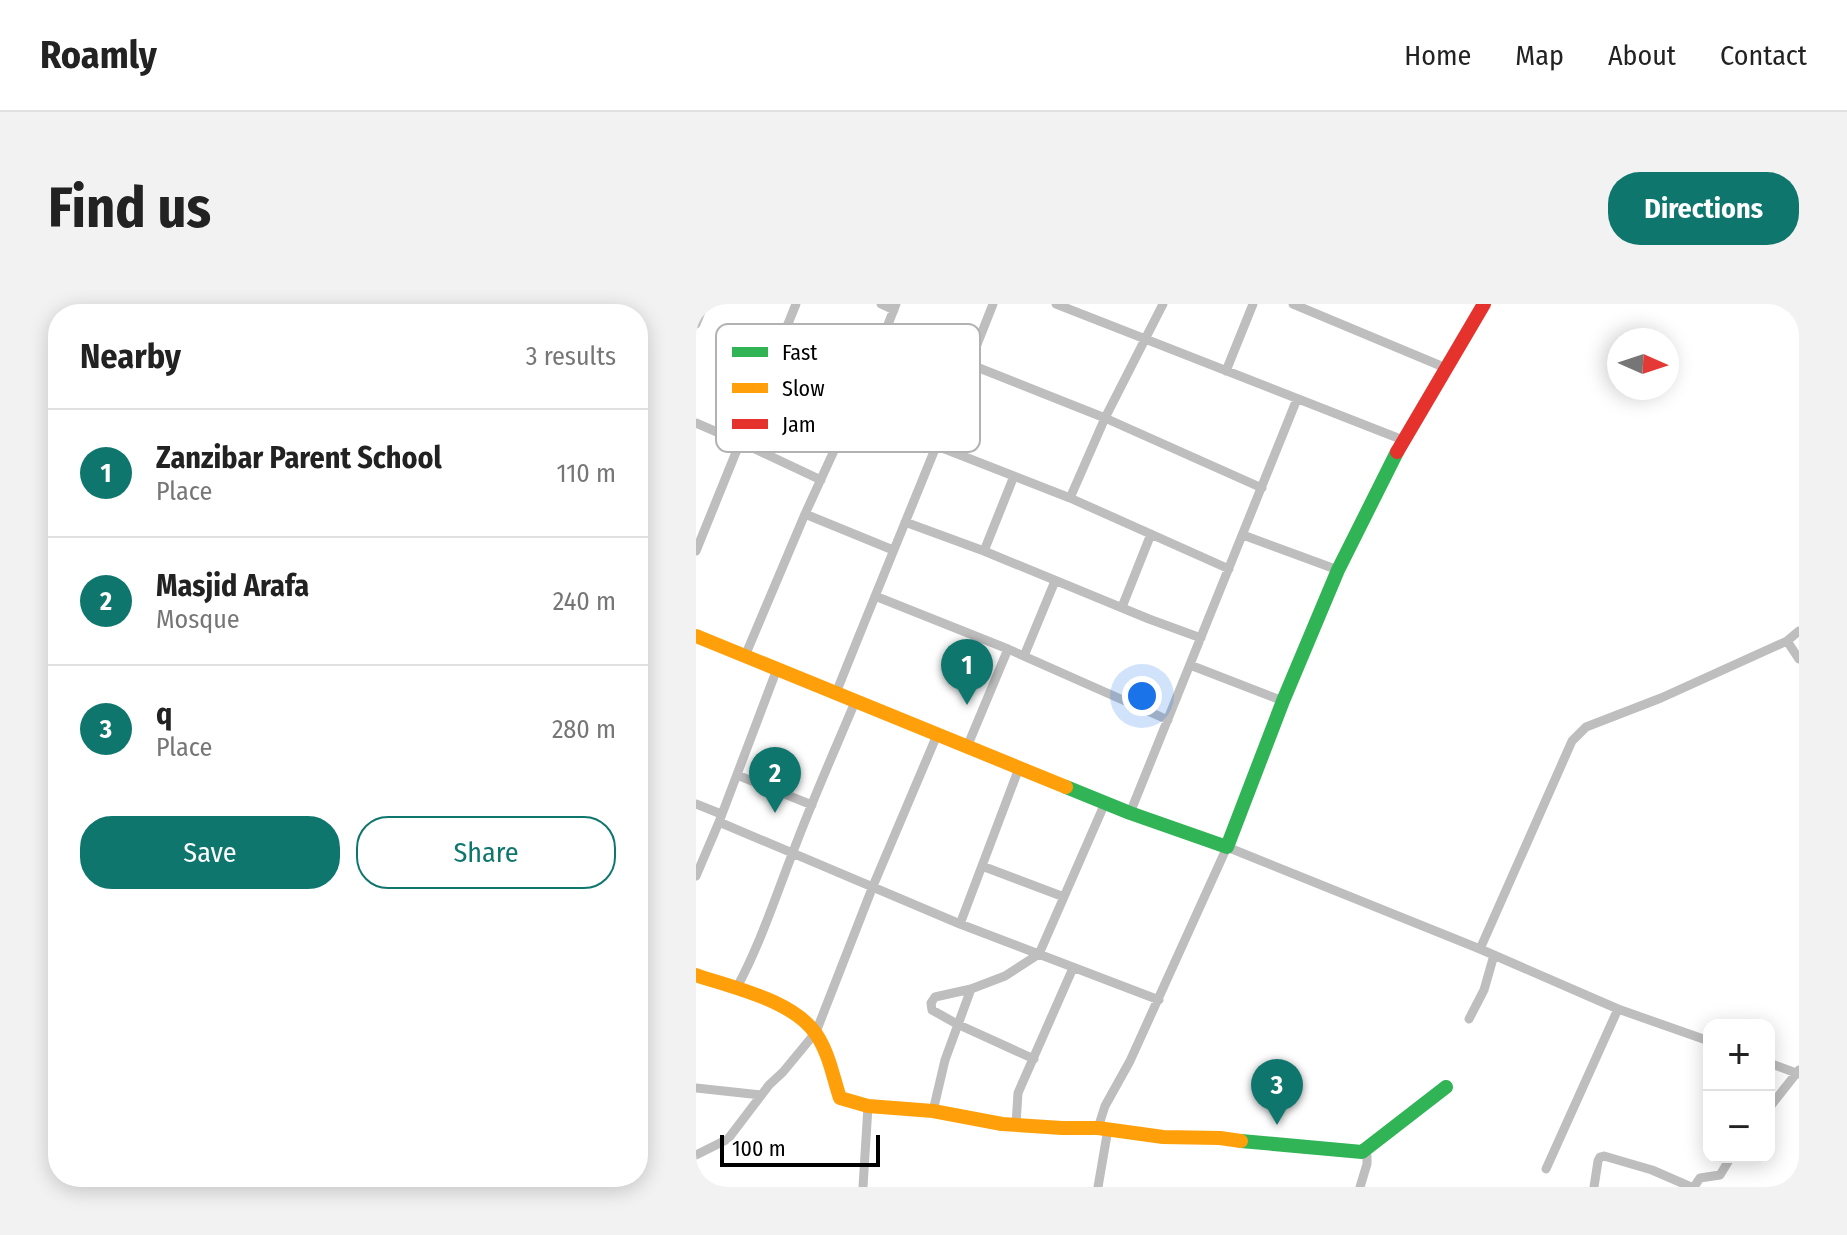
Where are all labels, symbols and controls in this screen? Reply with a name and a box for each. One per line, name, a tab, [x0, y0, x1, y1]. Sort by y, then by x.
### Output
text: Roamly	[40, 32, 157, 78]
text: Home	[1404, 39, 1471, 72]
text: Map	[1515, 39, 1564, 72]
text: About	[1608, 39, 1676, 72]
text: Contact	[1720, 39, 1807, 72]
button: Directions	[1608, 172, 1799, 245]
text: Find us	[48, 175, 211, 242]
legend	[716, 324, 980, 452]
north arrow	[1607, 328, 1679, 400]
text: Nearby	[80, 336, 181, 377]
text: Fast	[782, 339, 818, 366]
text: 3 results	[526, 341, 616, 372]
text: Slow	[782, 375, 825, 402]
text: Jam	[782, 411, 816, 438]
text: Zanzibar Parent School	[156, 440, 442, 476]
text: 1	[101, 458, 112, 489]
text: 110 m	[556, 458, 616, 489]
text: Place	[156, 476, 212, 507]
text: Masjid Arafa	[156, 568, 309, 604]
text: 2	[100, 586, 112, 617]
text: 240 m	[553, 586, 616, 617]
text: Mosque	[156, 604, 240, 635]
pin: 1	[941, 639, 993, 705]
your location	[1122, 676, 1162, 716]
text: q	[156, 696, 172, 732]
text: 3	[100, 714, 112, 745]
text: 280 m	[552, 714, 616, 745]
text: Place	[156, 732, 212, 763]
pin: 2	[749, 747, 801, 813]
button: Save	[80, 816, 340, 889]
button: Share	[356, 816, 616, 889]
map controls	[1703, 1019, 1775, 1163]
button: +	[1703, 1019, 1775, 1091]
pin: 3	[1251, 1059, 1303, 1125]
button: −	[1703, 1091, 1775, 1163]
scale bar	[720, 1131, 880, 1167]
text: 100 m	[732, 1135, 786, 1162]

